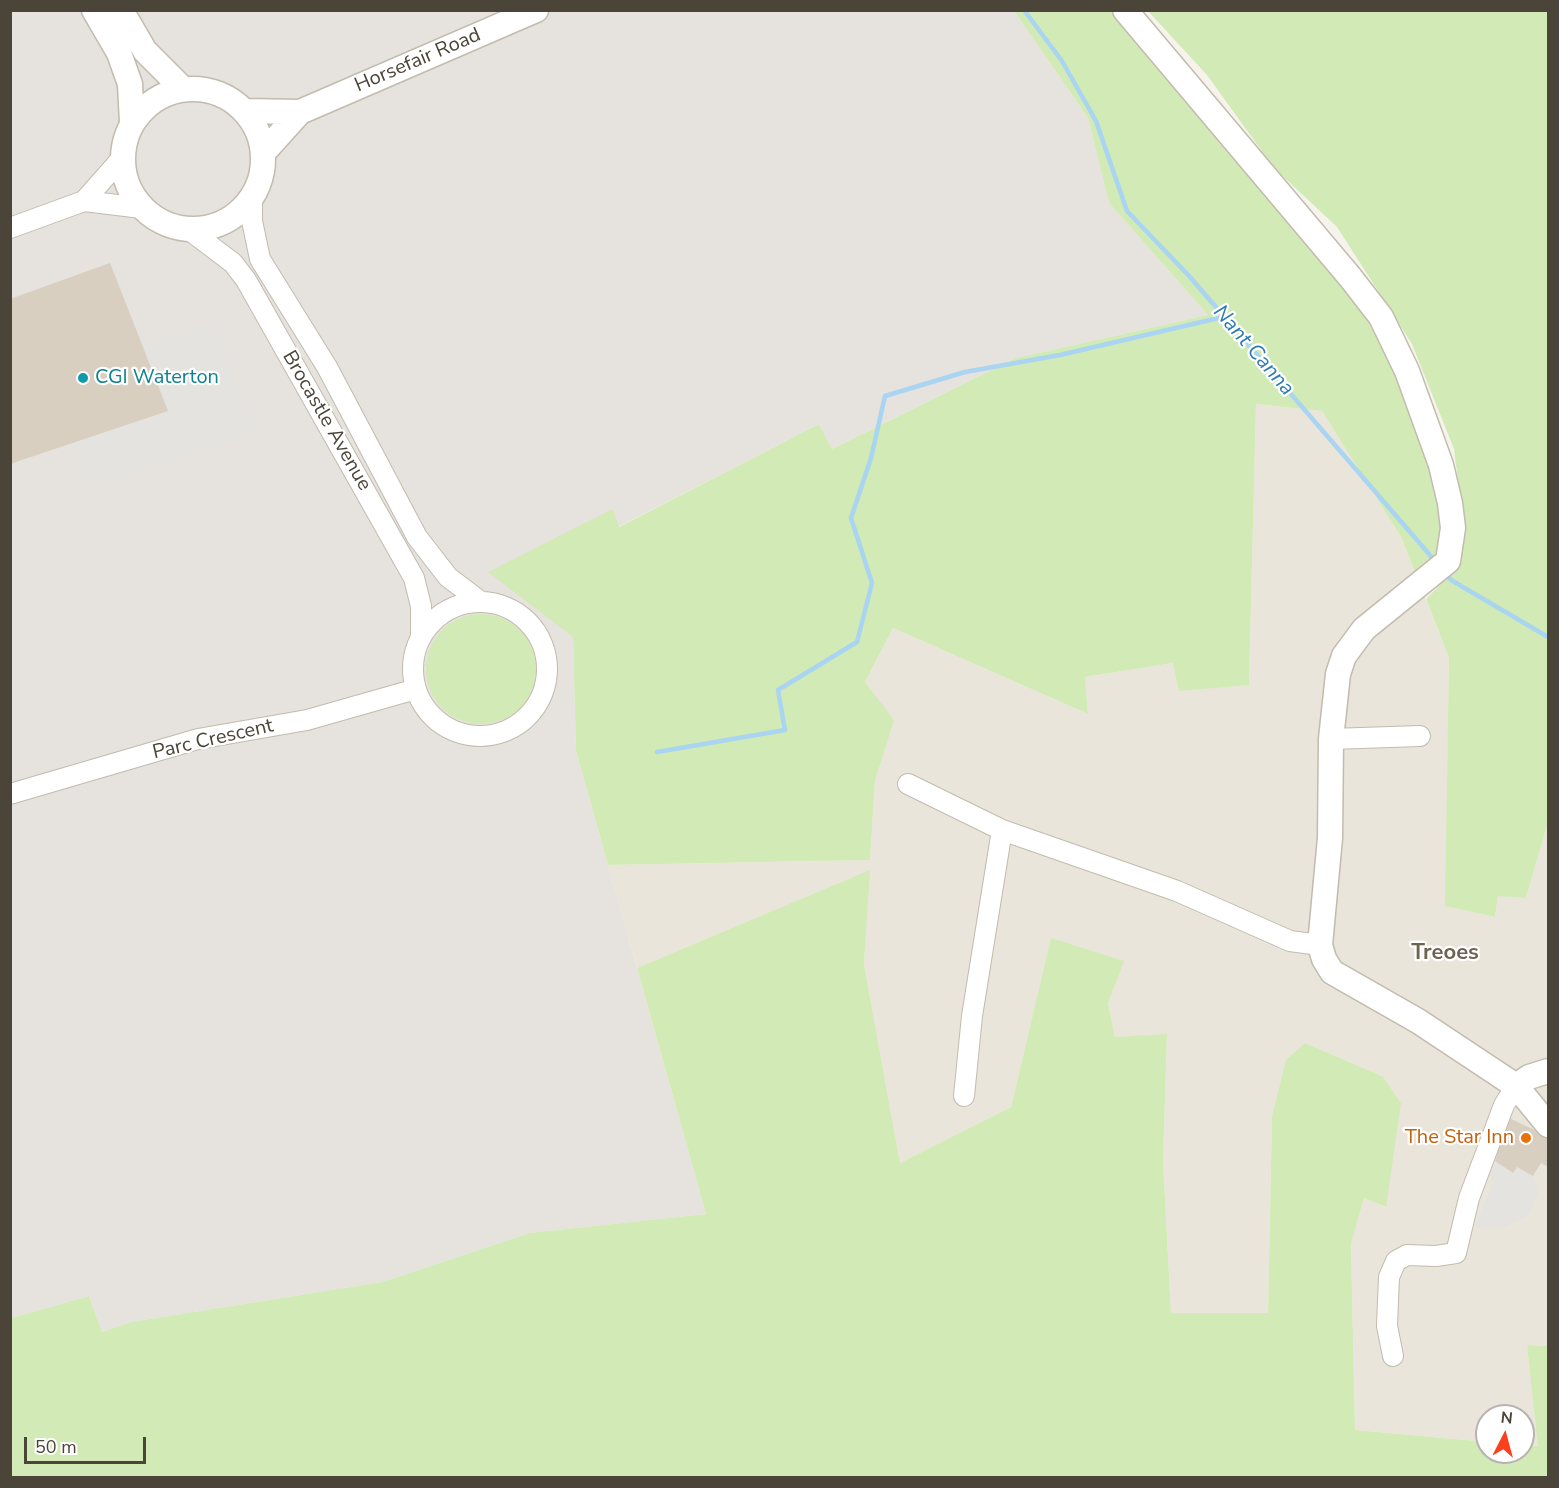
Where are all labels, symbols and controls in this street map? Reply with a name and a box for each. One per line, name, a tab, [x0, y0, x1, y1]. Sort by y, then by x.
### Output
street label: Horsefair Road	[352, 24, 484, 98]
water label: Nant Canna	[1207, 301, 1299, 401]
street label: Brocastle Avenue	[276, 347, 376, 495]
place label: CGI Waterton	[95, 366, 219, 390]
marker: CGI Waterton	[76, 371, 90, 385]
street label: Parc Crescent	[150, 714, 276, 766]
district label: Treoes	[1411, 941, 1479, 967]
place label: The Star Inn	[1405, 1126, 1514, 1150]
marker: The Star Inn	[1519, 1131, 1533, 1145]
north arrow	[1475, 1404, 1535, 1464]
text: N	[1500, 1407, 1514, 1430]
scale bar	[27, 1425, 148, 1463]
text: 50 m	[35, 1435, 77, 1459]

